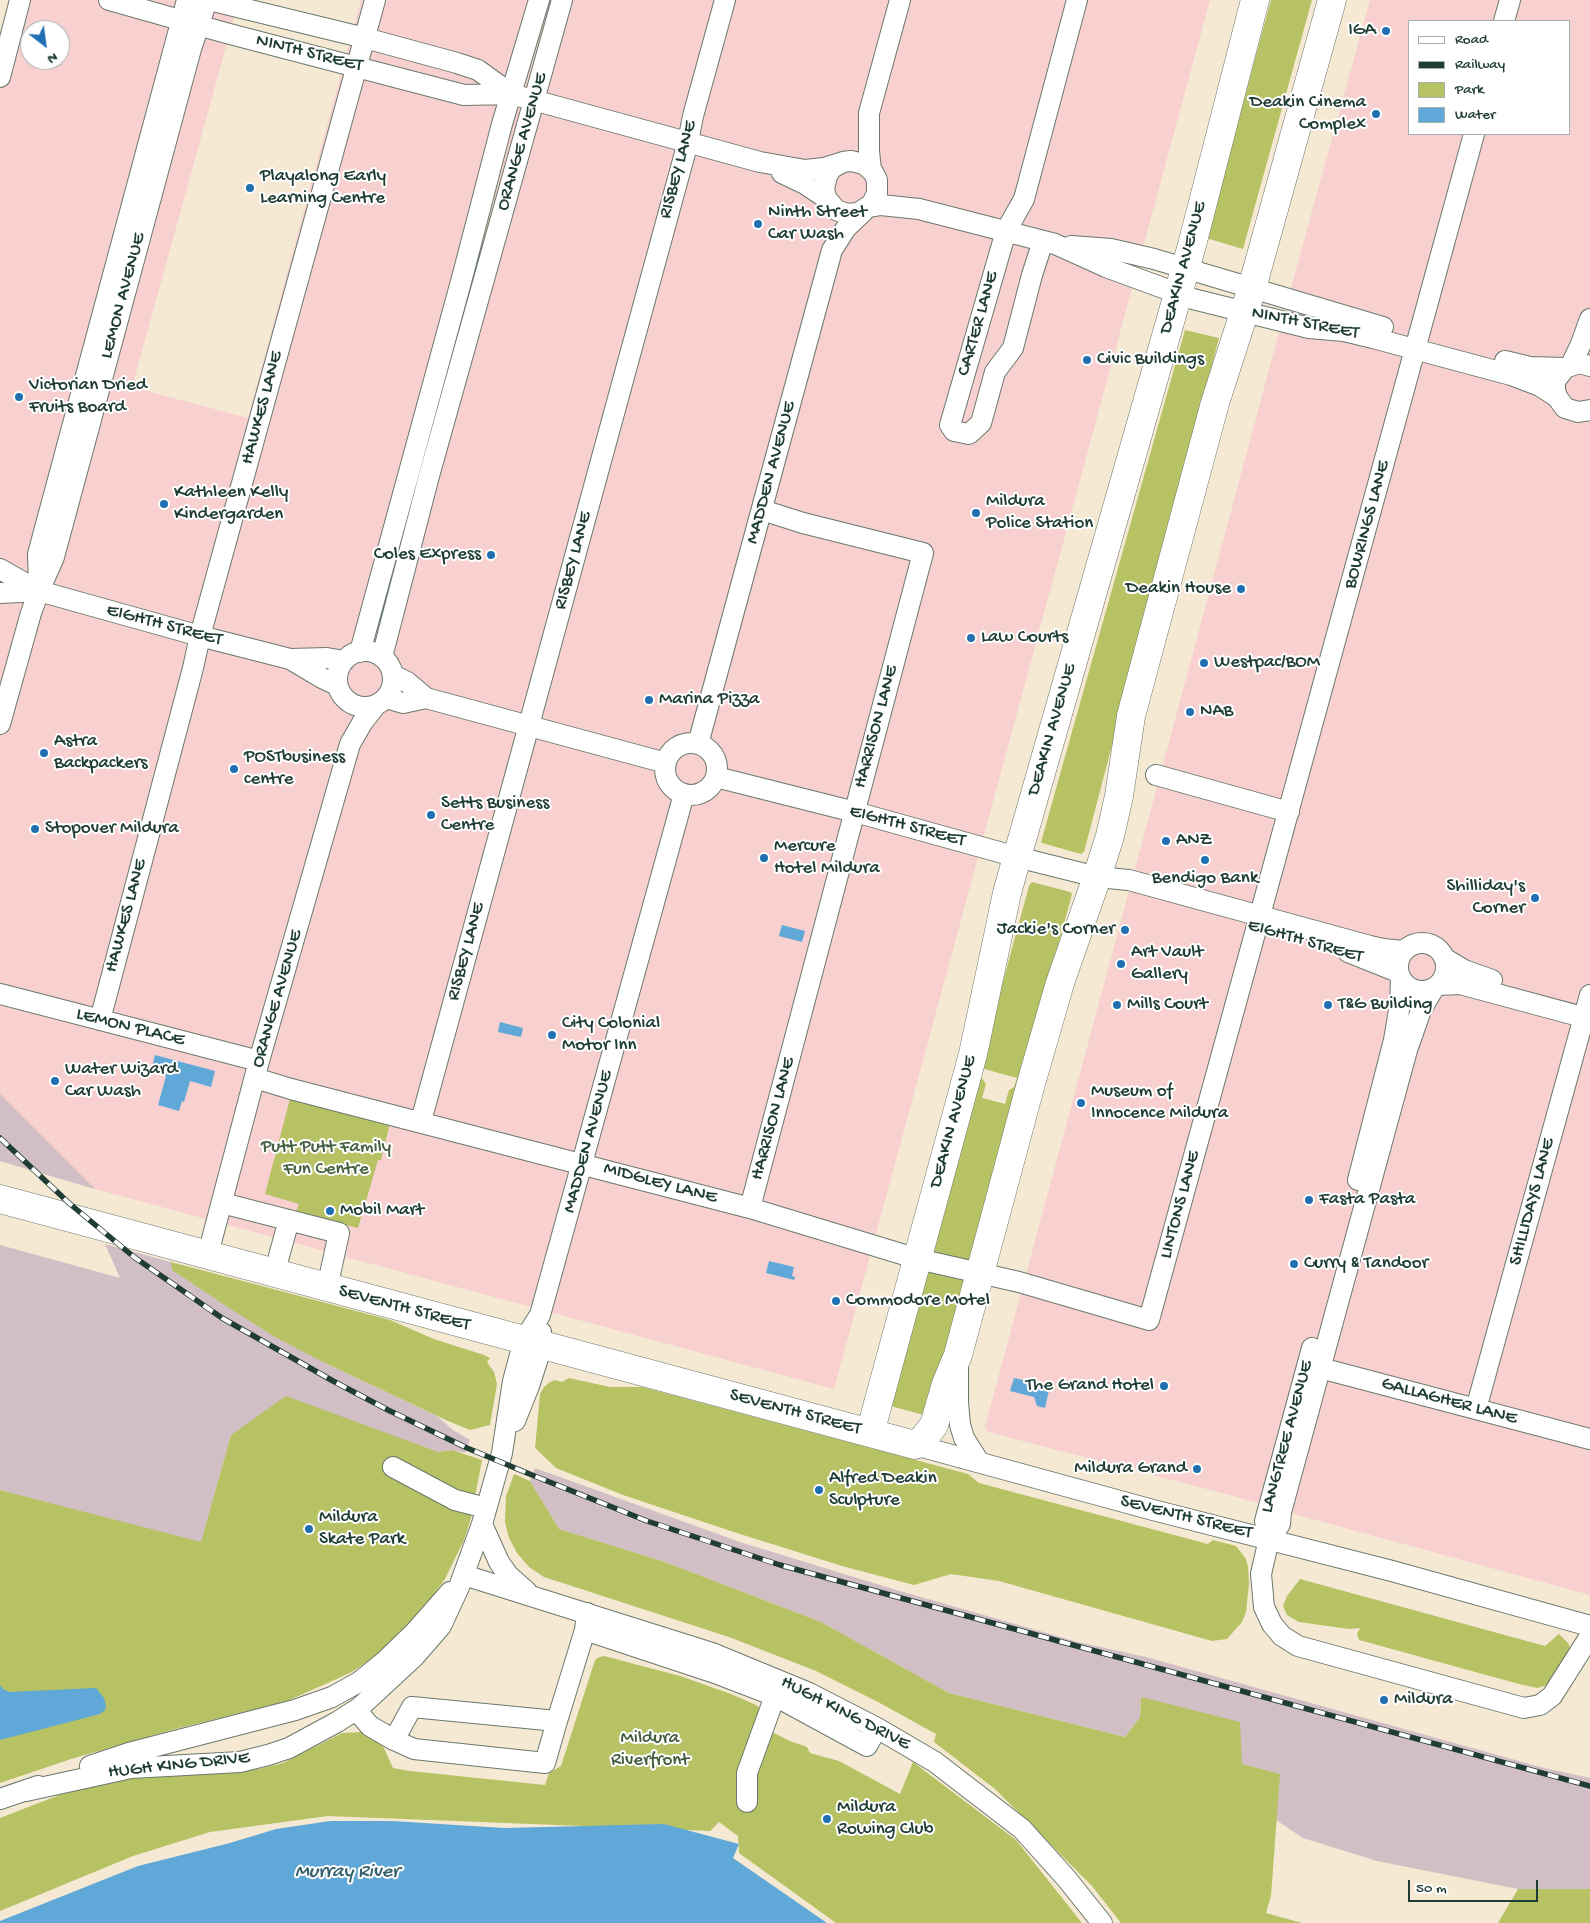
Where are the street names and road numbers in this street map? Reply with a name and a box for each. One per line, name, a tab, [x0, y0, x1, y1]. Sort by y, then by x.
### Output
street label: NINTH STREET	[253, 30, 365, 78]
street label: ORANGE AVENUE	[492, 71, 554, 213]
street label: RISBEY LANE	[655, 118, 703, 222]
street label: DEAKIN AVENUE	[1155, 199, 1213, 337]
street label: LEMON AVENUE	[96, 231, 152, 361]
street label: CARTER LANE	[953, 269, 1005, 379]
street label: NINTH STREET	[1249, 302, 1361, 346]
street label: HAWKES LANE	[237, 349, 289, 467]
street label: MADDEN AVENUE	[742, 399, 802, 547]
street label: BOWRINGS LANE	[1340, 458, 1396, 592]
street label: RISBEY LANE	[550, 509, 598, 613]
street label: EIGHTH STREET	[104, 600, 224, 652]
street label: DEAKIN AVENUE	[1023, 661, 1083, 799]
street label: HARRISON LANE	[850, 663, 904, 791]
street label: EIGHTH STREET	[847, 801, 967, 853]
street label: HAWKES LANE	[101, 857, 153, 975]
street label: RISBEY LANE	[443, 900, 491, 1004]
street label: EIGHTH STREET	[1245, 915, 1365, 969]
street label: ORANGE AVENUE	[247, 928, 309, 1070]
street label: LEMON PLACE	[73, 1003, 187, 1053]
street label: DEAKIN AVENUE	[925, 1053, 983, 1191]
street label: HARRISON LANE	[747, 1055, 801, 1183]
street label: MADDEN AVENUE	[559, 1068, 619, 1216]
street label: SHILLIDAYS LANE	[1505, 1136, 1561, 1268]
street label: LINTONS LANE	[1156, 1149, 1206, 1261]
street label: MIDGLEY LANE	[601, 1158, 719, 1210]
street label: SEVENTH STREET	[336, 1280, 472, 1338]
street label: LANGTREE AVENUE	[1257, 1358, 1319, 1516]
street label: GALLAGHER LANE	[1379, 1373, 1519, 1431]
street label: SEVENTH STREET	[727, 1384, 863, 1442]
street label: SEVENTH STREET	[1118, 1491, 1254, 1545]
street label: HUGH KING DRIVE	[776, 1672, 914, 1756]
street label: HUGH KING DRIVE	[107, 1747, 251, 1785]

